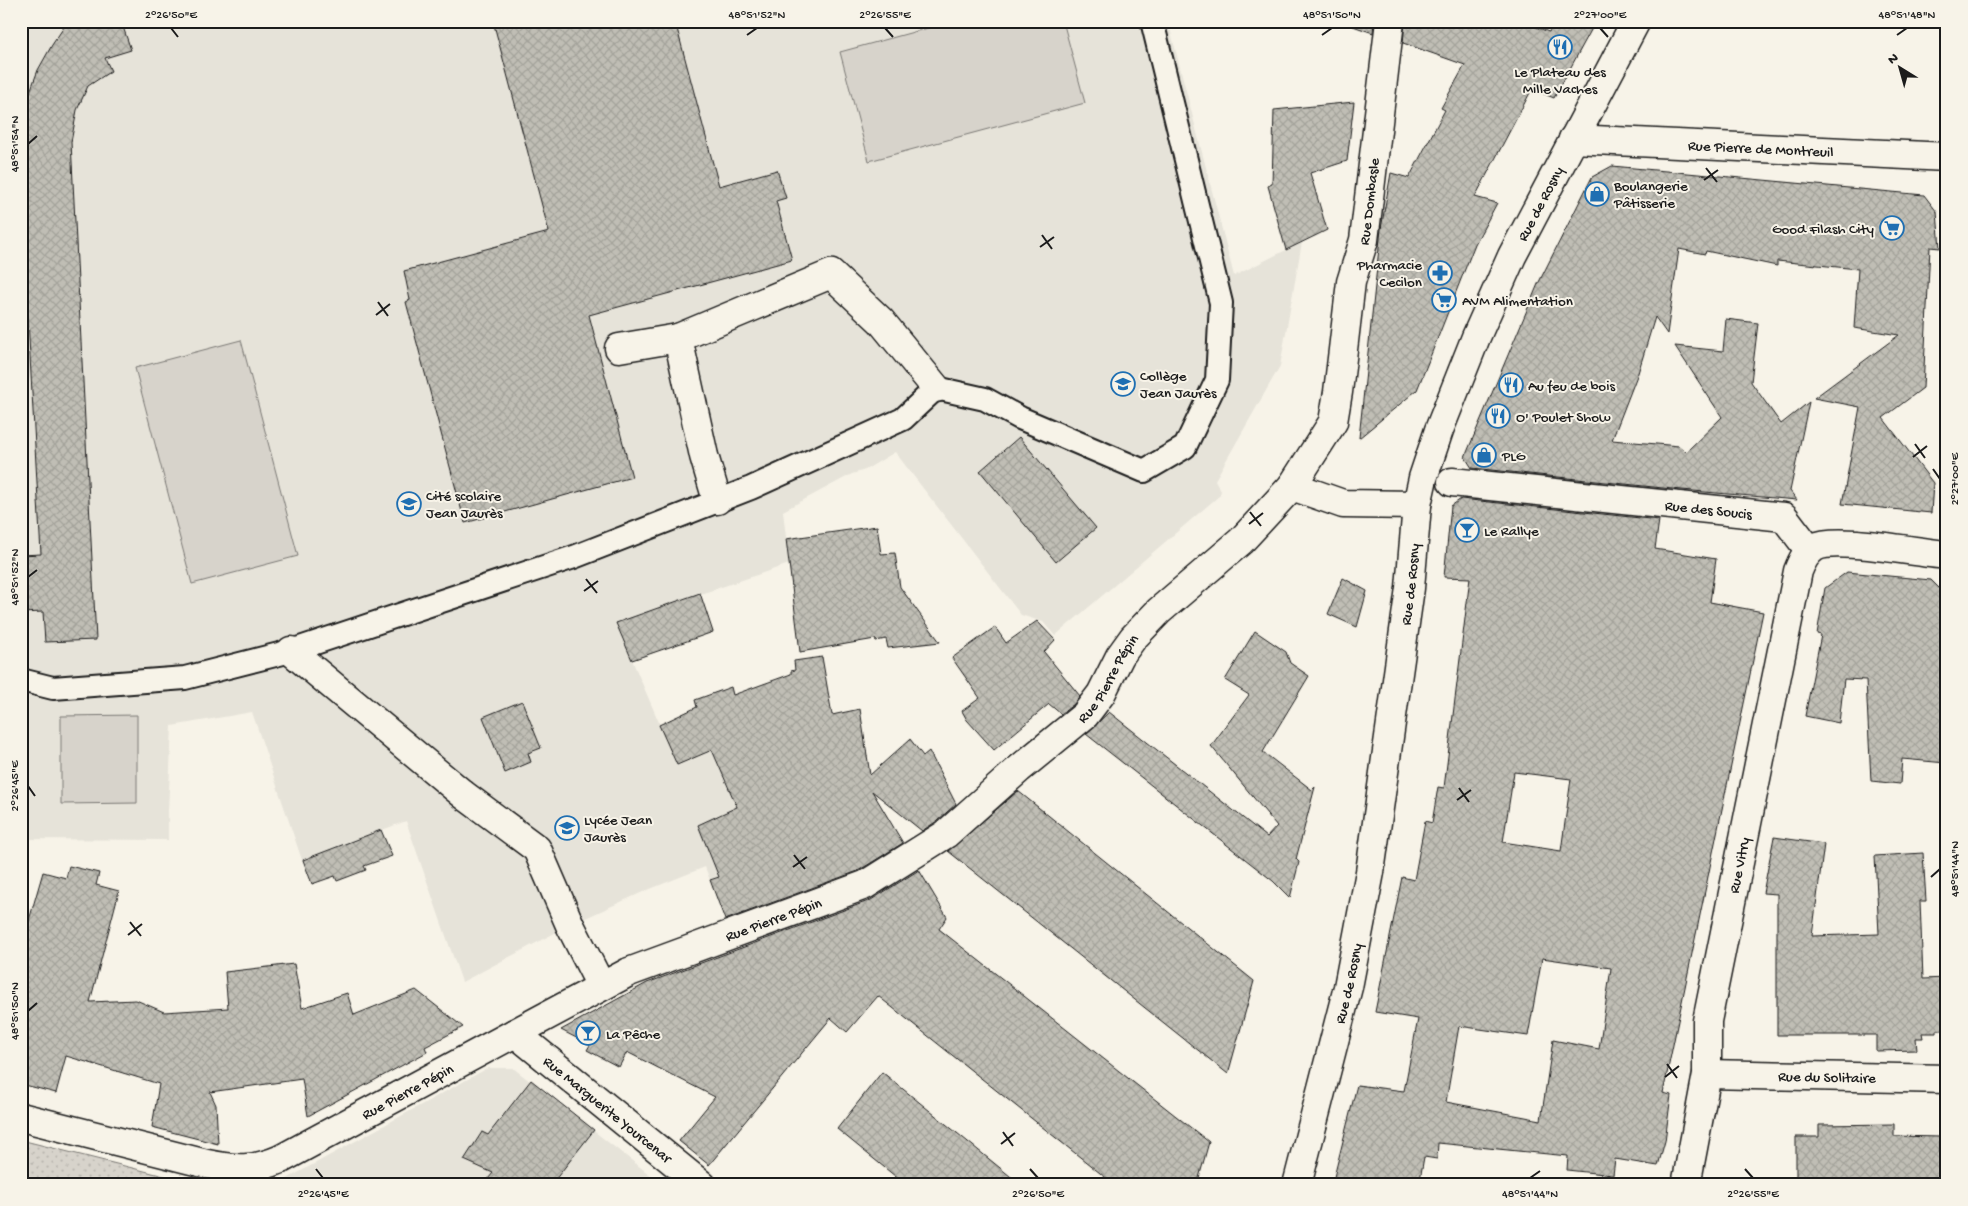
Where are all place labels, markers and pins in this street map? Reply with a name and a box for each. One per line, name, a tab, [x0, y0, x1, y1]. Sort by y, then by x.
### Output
restaurant icon: Le Plateau des Mille Vaches	[1547, 34, 1573, 60]
place label: Le Plateau des Mille Vaches	[1514, 64, 1606, 99]
place label: Boulangerie Pâtisserie	[1613, 178, 1688, 213]
shop icon: Boulangerie Pâtisserie	[1584, 181, 1610, 207]
supermarket icon: Good Filash City	[1879, 215, 1905, 241]
place label: Good Filash City	[1772, 221, 1875, 239]
place label: Pharmacie Cecilon	[1356, 257, 1422, 292]
pharmacy icon: Pharmacie Cecilon	[1427, 260, 1453, 286]
supermarket icon: AVM Alimentation	[1431, 287, 1457, 313]
place label: AVM Alimentation	[1462, 293, 1573, 311]
place label: Collège Jean Jaurès	[1140, 368, 1217, 403]
school or university icon: Collège Jean Jaurès	[1110, 371, 1136, 397]
restaurant icon: Au feu de bois	[1498, 372, 1524, 398]
place label: Au feu de bois	[1528, 378, 1615, 396]
restaurant icon: O' Poulet Show	[1485, 403, 1511, 429]
place label: O' Poulet Show	[1516, 409, 1611, 427]
shop icon: PLG	[1471, 442, 1497, 468]
place label: PLG	[1501, 448, 1526, 466]
place label: Cité scolaire Jean Jaurès	[426, 488, 503, 523]
school or university icon: Cité scolaire Jean Jaurès	[396, 491, 422, 517]
bar icon: Le Rallye	[1454, 517, 1480, 543]
place label: Le Rallye	[1484, 523, 1539, 541]
place label: Lycée Jean Jaurès	[584, 812, 652, 847]
school or university icon: Lycée Jean Jaurès	[554, 815, 580, 841]
bar icon: La Pêche	[575, 1020, 601, 1046]
place label: La Pêche	[606, 1026, 661, 1044]

